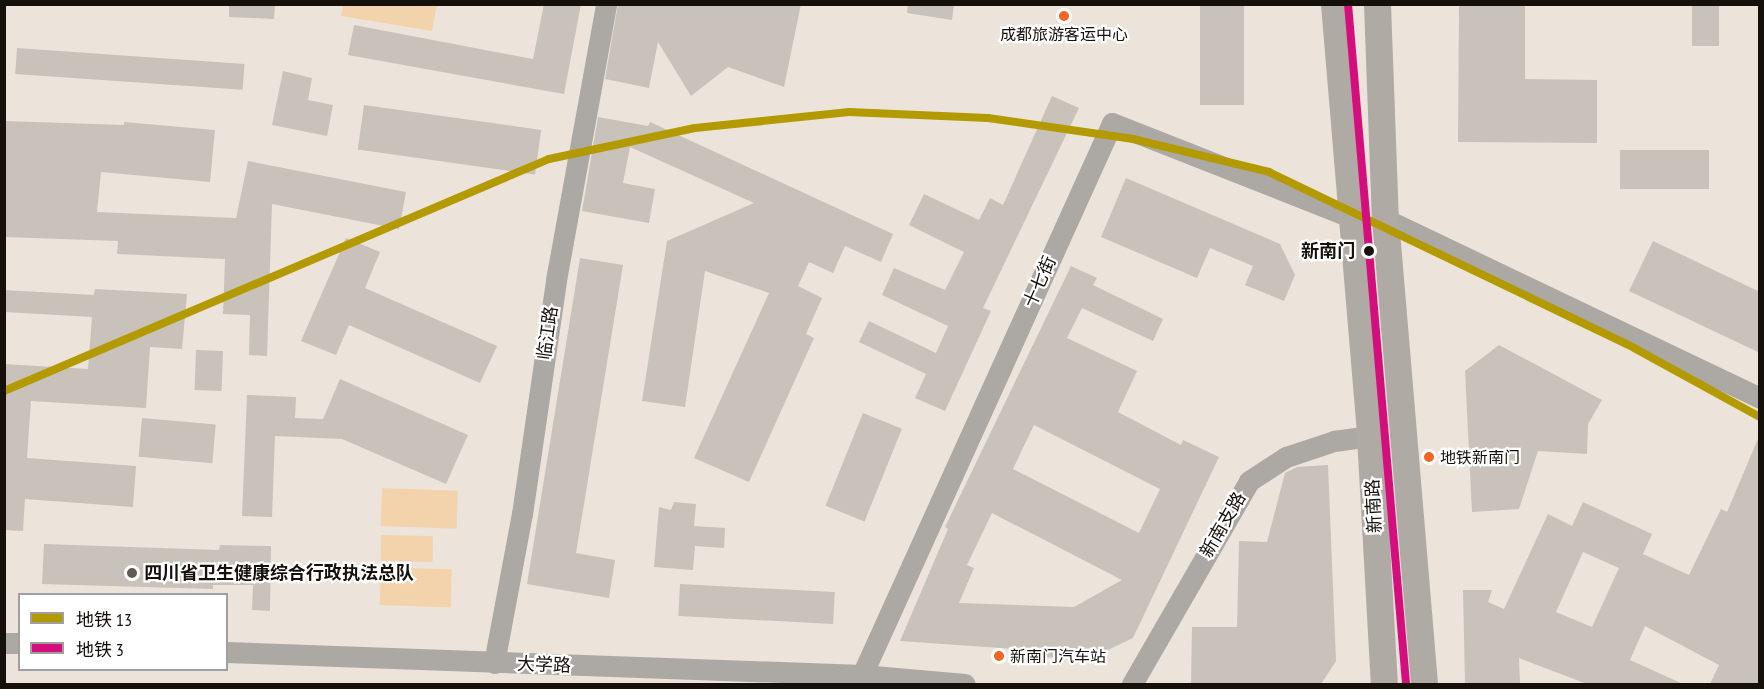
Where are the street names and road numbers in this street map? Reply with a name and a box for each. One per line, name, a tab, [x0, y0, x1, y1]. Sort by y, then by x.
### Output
street label: 十七街	[1019, 253, 1061, 311]
street label: 临江路	[534, 305, 562, 361]
street label: 新南路	[1362, 478, 1386, 534]
street label: 新南支路	[1196, 488, 1250, 562]
street label: 大学路	[517, 653, 571, 677]

